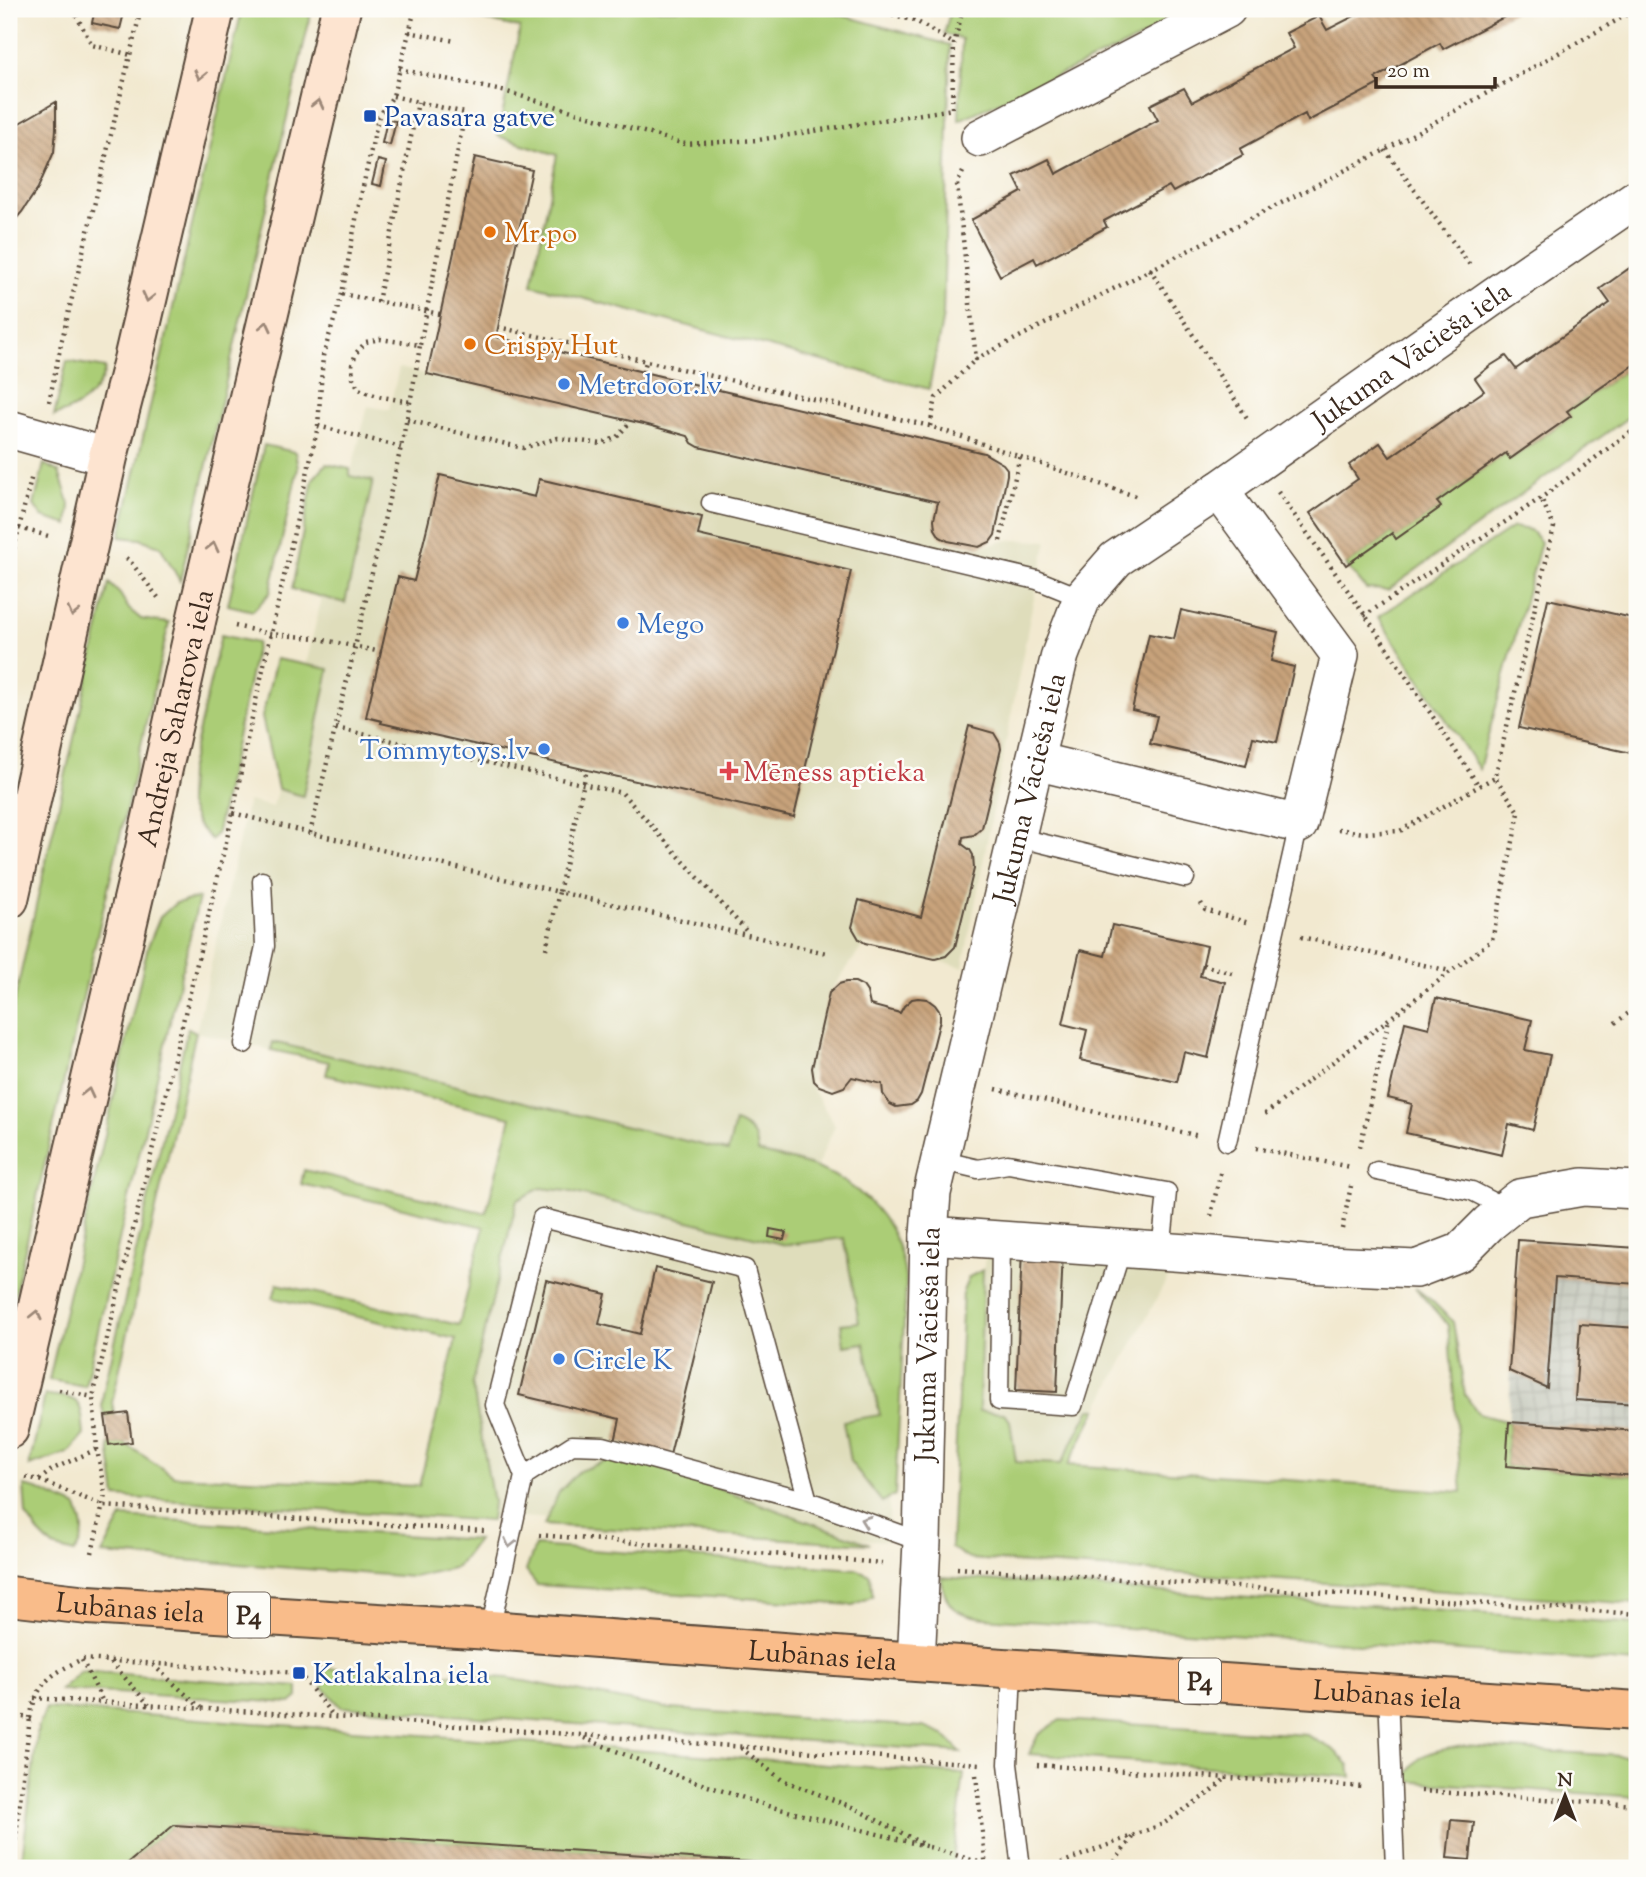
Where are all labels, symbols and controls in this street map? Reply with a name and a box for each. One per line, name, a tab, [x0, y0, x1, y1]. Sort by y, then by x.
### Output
scale bar	[1376, 46, 1496, 90]
text: 20 m	[1387, 57, 1430, 87]
one-way arrow	[193, 69, 208, 81]
one-way arrow	[310, 99, 324, 111]
place label: Pavasara gatve	[384, 99, 555, 139]
marker: Pavasara gatve	[362, 108, 378, 124]
place label: Mr.po	[504, 215, 577, 255]
marker: Mr.po	[482, 224, 498, 240]
street label: Jukuma Vācieša iela	[1303, 273, 1520, 442]
one-way arrow	[141, 291, 156, 303]
one-way arrow	[258, 320, 272, 332]
place label: Crispy Hut	[484, 327, 619, 367]
marker: Crispy Hut	[462, 336, 478, 352]
place label: Metrdoor.lv	[578, 367, 722, 407]
marker: Metrdoor.lv	[556, 376, 572, 392]
one-way arrow	[205, 541, 220, 553]
street label: Andreja Saharova iela	[129, 586, 226, 851]
one-way arrow	[67, 606, 82, 618]
place label: Mego	[637, 606, 704, 646]
marker: Mego	[615, 615, 631, 631]
street label: Jukuma Vācieša iela	[984, 669, 1078, 910]
place label: Tommytoys.lv	[360, 732, 530, 772]
marker: Tommytoys.lv	[536, 741, 552, 757]
place label: Mēness aptieka	[743, 754, 925, 794]
marker: Mēness aptieka	[721, 763, 737, 779]
one-way arrow	[80, 1087, 94, 1099]
street label: Jukuma Vācieša iela	[907, 1225, 953, 1464]
one-way arrow	[27, 1309, 42, 1321]
place label: Circle K	[573, 1342, 673, 1382]
marker: Circle K	[551, 1351, 567, 1367]
one-way arrow	[859, 1515, 871, 1529]
one-way arrow	[504, 1537, 518, 1549]
street label: Lubānas iela	[54, 1584, 206, 1635]
road number: P4	[228, 1592, 270, 1638]
street label: Lubānas iela	[747, 1632, 898, 1684]
place label: Katlakalna iela	[313, 1656, 489, 1696]
road number: P4	[1179, 1658, 1221, 1704]
marker: Katlakalna iela	[291, 1665, 307, 1681]
street label: Lubānas iela	[1312, 1672, 1463, 1722]
north arrow	[1530, 1762, 1600, 1832]
text: N	[1557, 1768, 1573, 1795]

